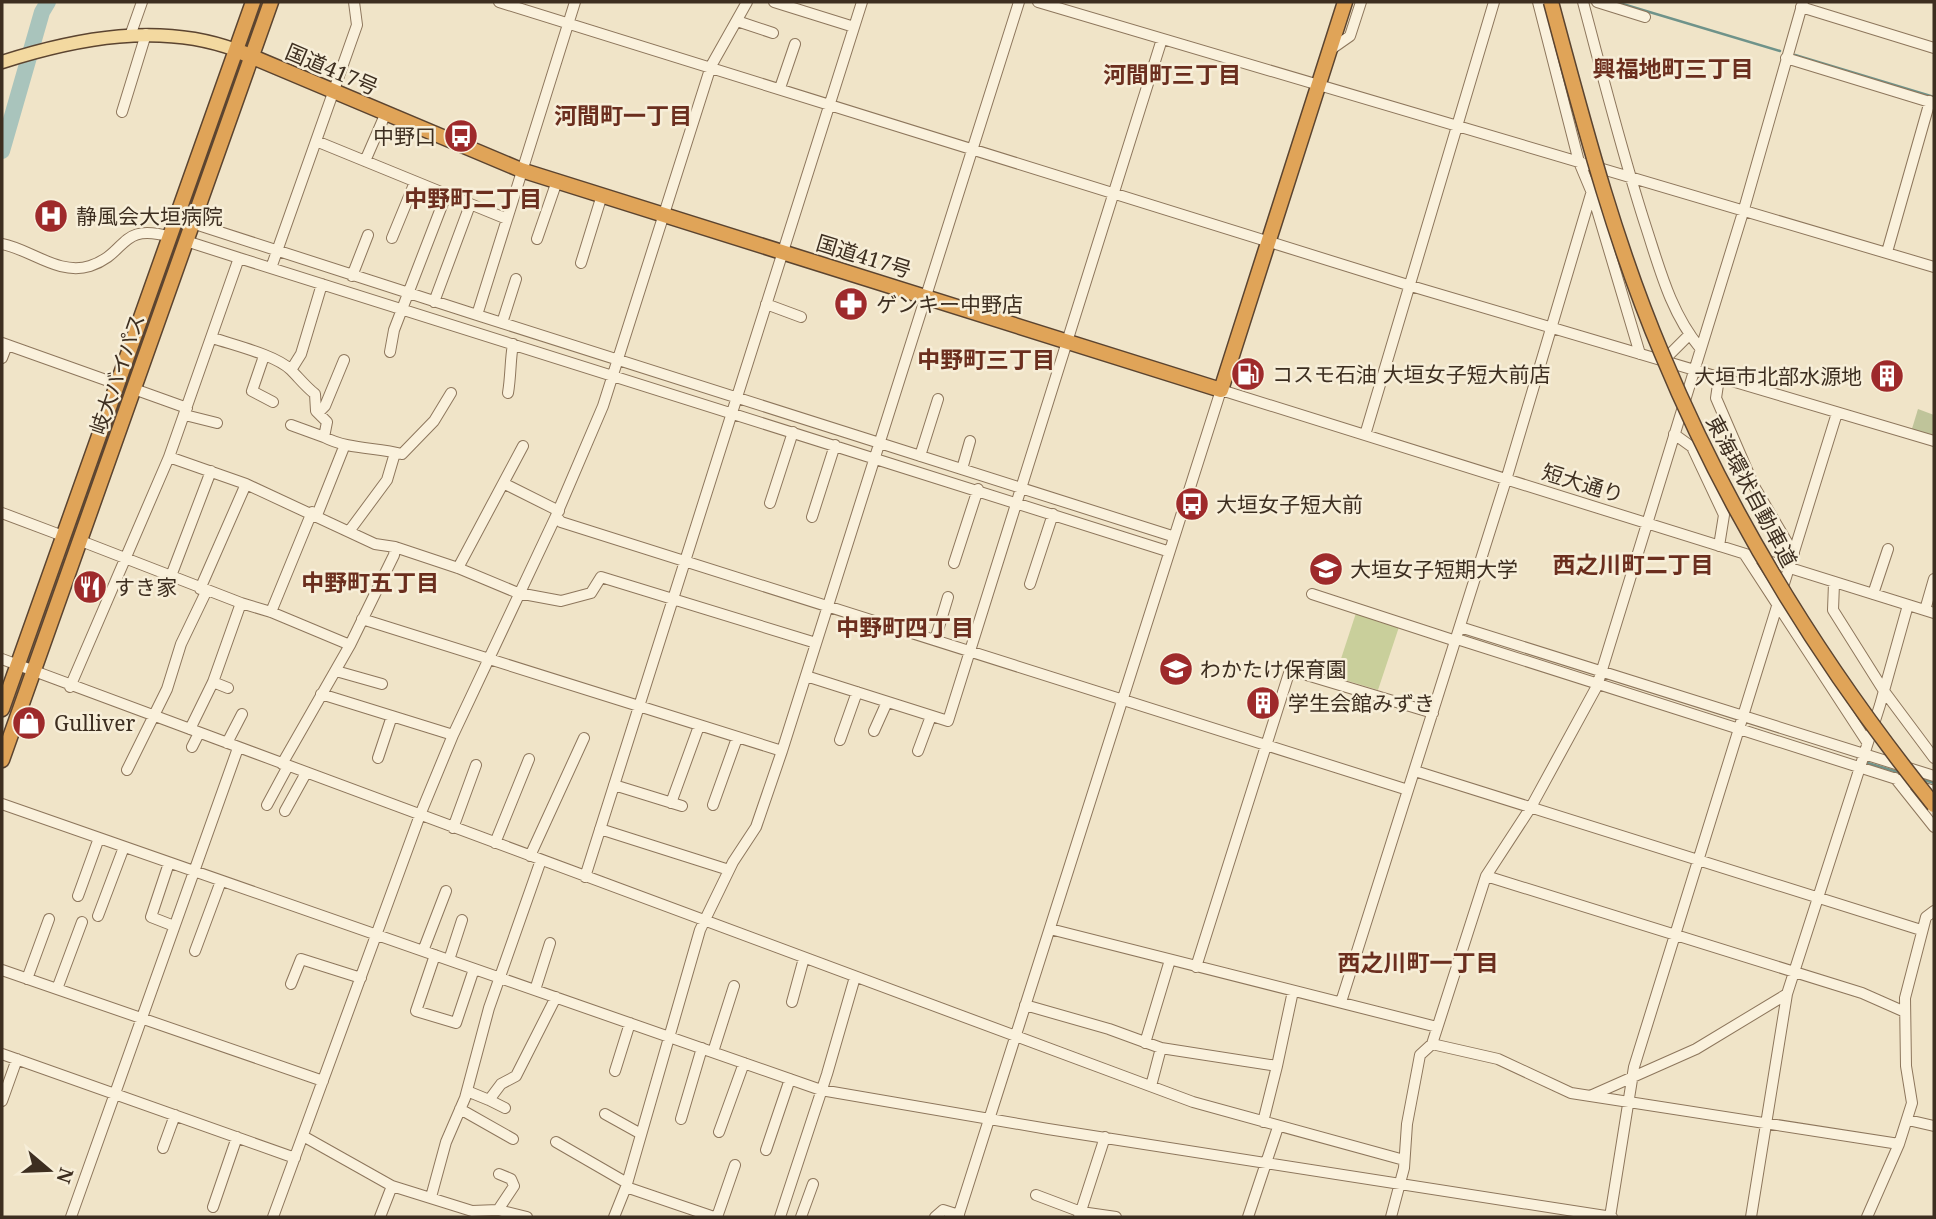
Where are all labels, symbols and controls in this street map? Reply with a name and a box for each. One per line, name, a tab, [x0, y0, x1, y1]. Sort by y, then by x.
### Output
street label: 国道417号	[281, 37, 383, 101]
district label: 興福地町三丁目	[1593, 52, 1754, 84]
district label: 河間町三丁目	[1103, 58, 1241, 90]
district label: 河間町一丁目	[554, 99, 692, 131]
bus stop icon: 中野口	[442, 117, 480, 155]
place label: 中野口	[373, 122, 436, 150]
district label: 中野町二丁目	[404, 182, 542, 214]
hospital icon: 静風会大垣病院	[32, 197, 70, 235]
place label: 静風会大垣病院	[76, 202, 223, 230]
street label: 国道417号	[813, 228, 915, 284]
pharmacy icon: ゲンキー中野店	[832, 285, 870, 323]
place label: ゲンキー中野店	[876, 290, 1023, 318]
street label: 岐大バイパス	[83, 310, 151, 438]
district label: 中野町三丁目	[917, 343, 1055, 375]
fuel station icon: コスモ石油 大垣女子短大前店	[1229, 355, 1267, 393]
building icon: 大垣市北部水源地	[1868, 357, 1906, 395]
place label: コスモ石油 大垣女子短大前店	[1272, 360, 1550, 388]
place label: 大垣市北部水源地	[1694, 362, 1862, 390]
street label: 東海環状自動車道	[1700, 410, 1804, 572]
street label: 短大通り	[1539, 457, 1627, 509]
bus stop icon: 大垣女子短大前	[1173, 485, 1211, 523]
place label: 大垣女子短大前	[1216, 490, 1363, 518]
district label: 西之川町二丁目	[1553, 548, 1714, 580]
school or university icon: 大垣女子短期大学	[1307, 550, 1345, 588]
place label: 大垣女子短期大学	[1350, 555, 1518, 583]
district label: 中野町五丁目	[301, 566, 439, 598]
restaurant icon: すき家	[71, 568, 109, 606]
place label: すき家	[114, 573, 177, 601]
district label: 中野町四丁目	[836, 611, 974, 643]
school or university icon: わかたけ保育園	[1157, 650, 1195, 688]
place label: わかたけ保育園	[1200, 655, 1347, 683]
building icon: 学生会館みずき	[1244, 684, 1282, 722]
place label: 学生会館みずき	[1288, 689, 1435, 717]
shop icon: Gulliver	[10, 704, 48, 742]
place label: Gulliver	[54, 709, 135, 737]
district label: 西之川町一丁目	[1338, 946, 1499, 978]
north arrow	[14, 1135, 84, 1205]
text: N	[50, 1164, 80, 1187]

